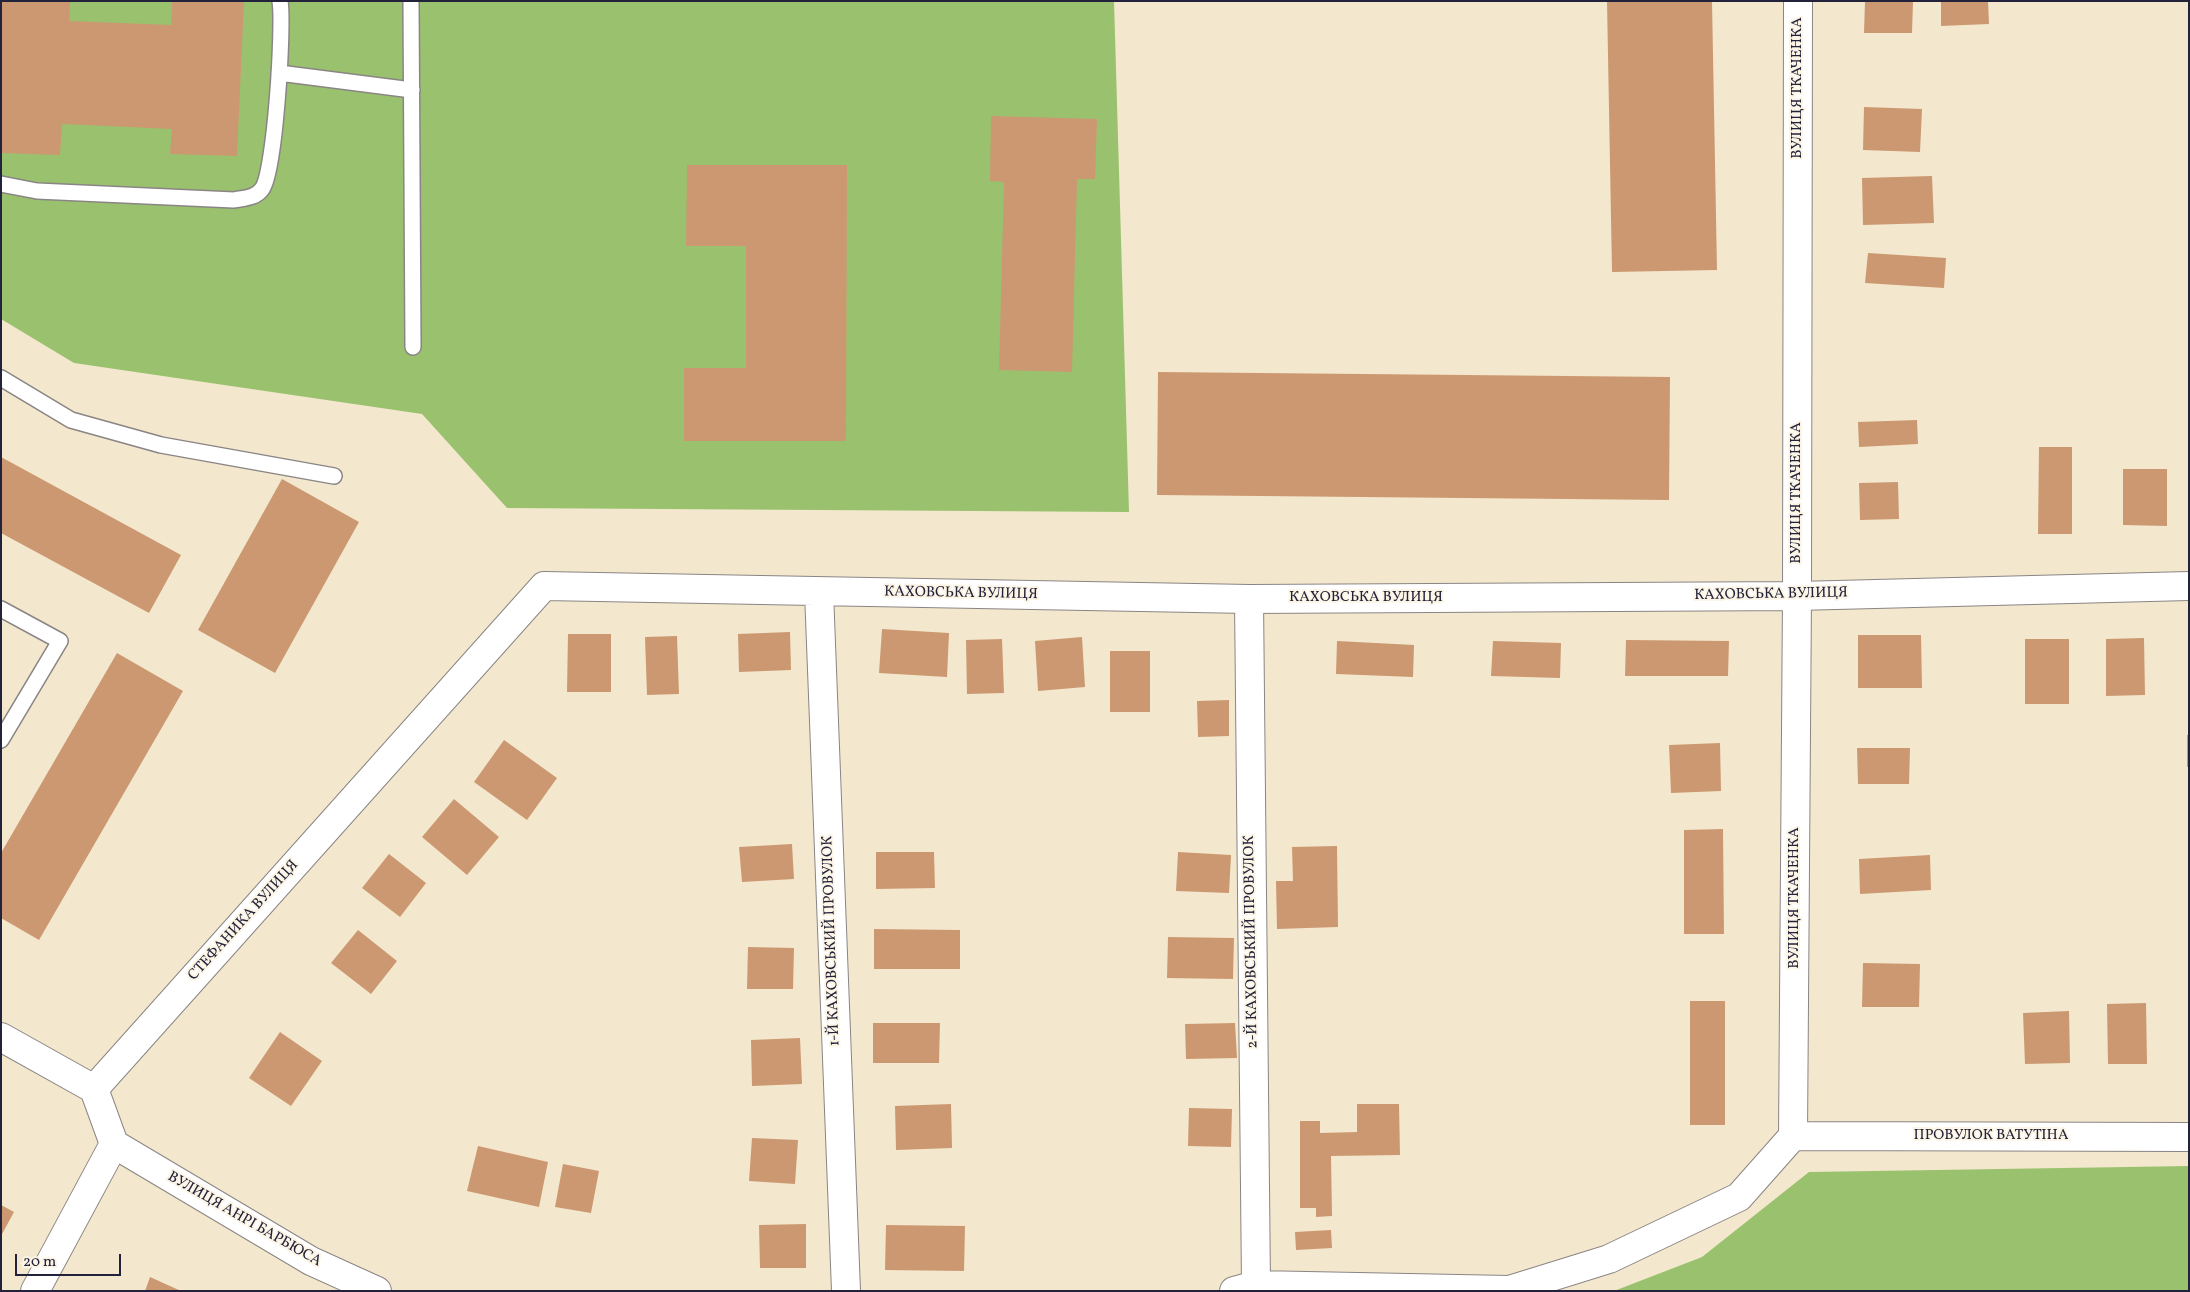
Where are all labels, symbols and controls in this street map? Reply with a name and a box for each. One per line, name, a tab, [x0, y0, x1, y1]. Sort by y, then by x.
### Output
street label: ВУЛИЦЯ ТКАЧЕНКА	[1789, 17, 1807, 159]
street label: ВУЛИЦЯ ТКАЧЕНКА	[1788, 422, 1806, 564]
street label: КАХОВСЬКА ВУЛИЦЯ	[884, 584, 1038, 604]
street label: КАХОВСЬКА ВУЛИЦЯ	[1694, 585, 1848, 605]
street label: КАХОВСЬКА ВУЛИЦЯ	[1289, 589, 1443, 607]
street label: ВУЛИЦЯ ТКАЧЕНКА	[1786, 827, 1804, 969]
street label: 1-Й КАХОВСЬКИЙ ПРОВУЛОК	[819, 835, 845, 1047]
street label: 2-Й КАХОВСЬКИЙ ПРОВУЛОК	[1241, 835, 1263, 1049]
street label: СТЕФАНИКА ВУЛИЦЯ	[185, 857, 303, 985]
street label: ПРОВУЛОК ВАТУТІНА	[1914, 1127, 2068, 1145]
street label: ВУЛИЦЯ АНРІ БАРБЮСА	[164, 1169, 324, 1271]
scale bar	[18, 1244, 124, 1276]
text: 20 m	[23, 1252, 56, 1273]

